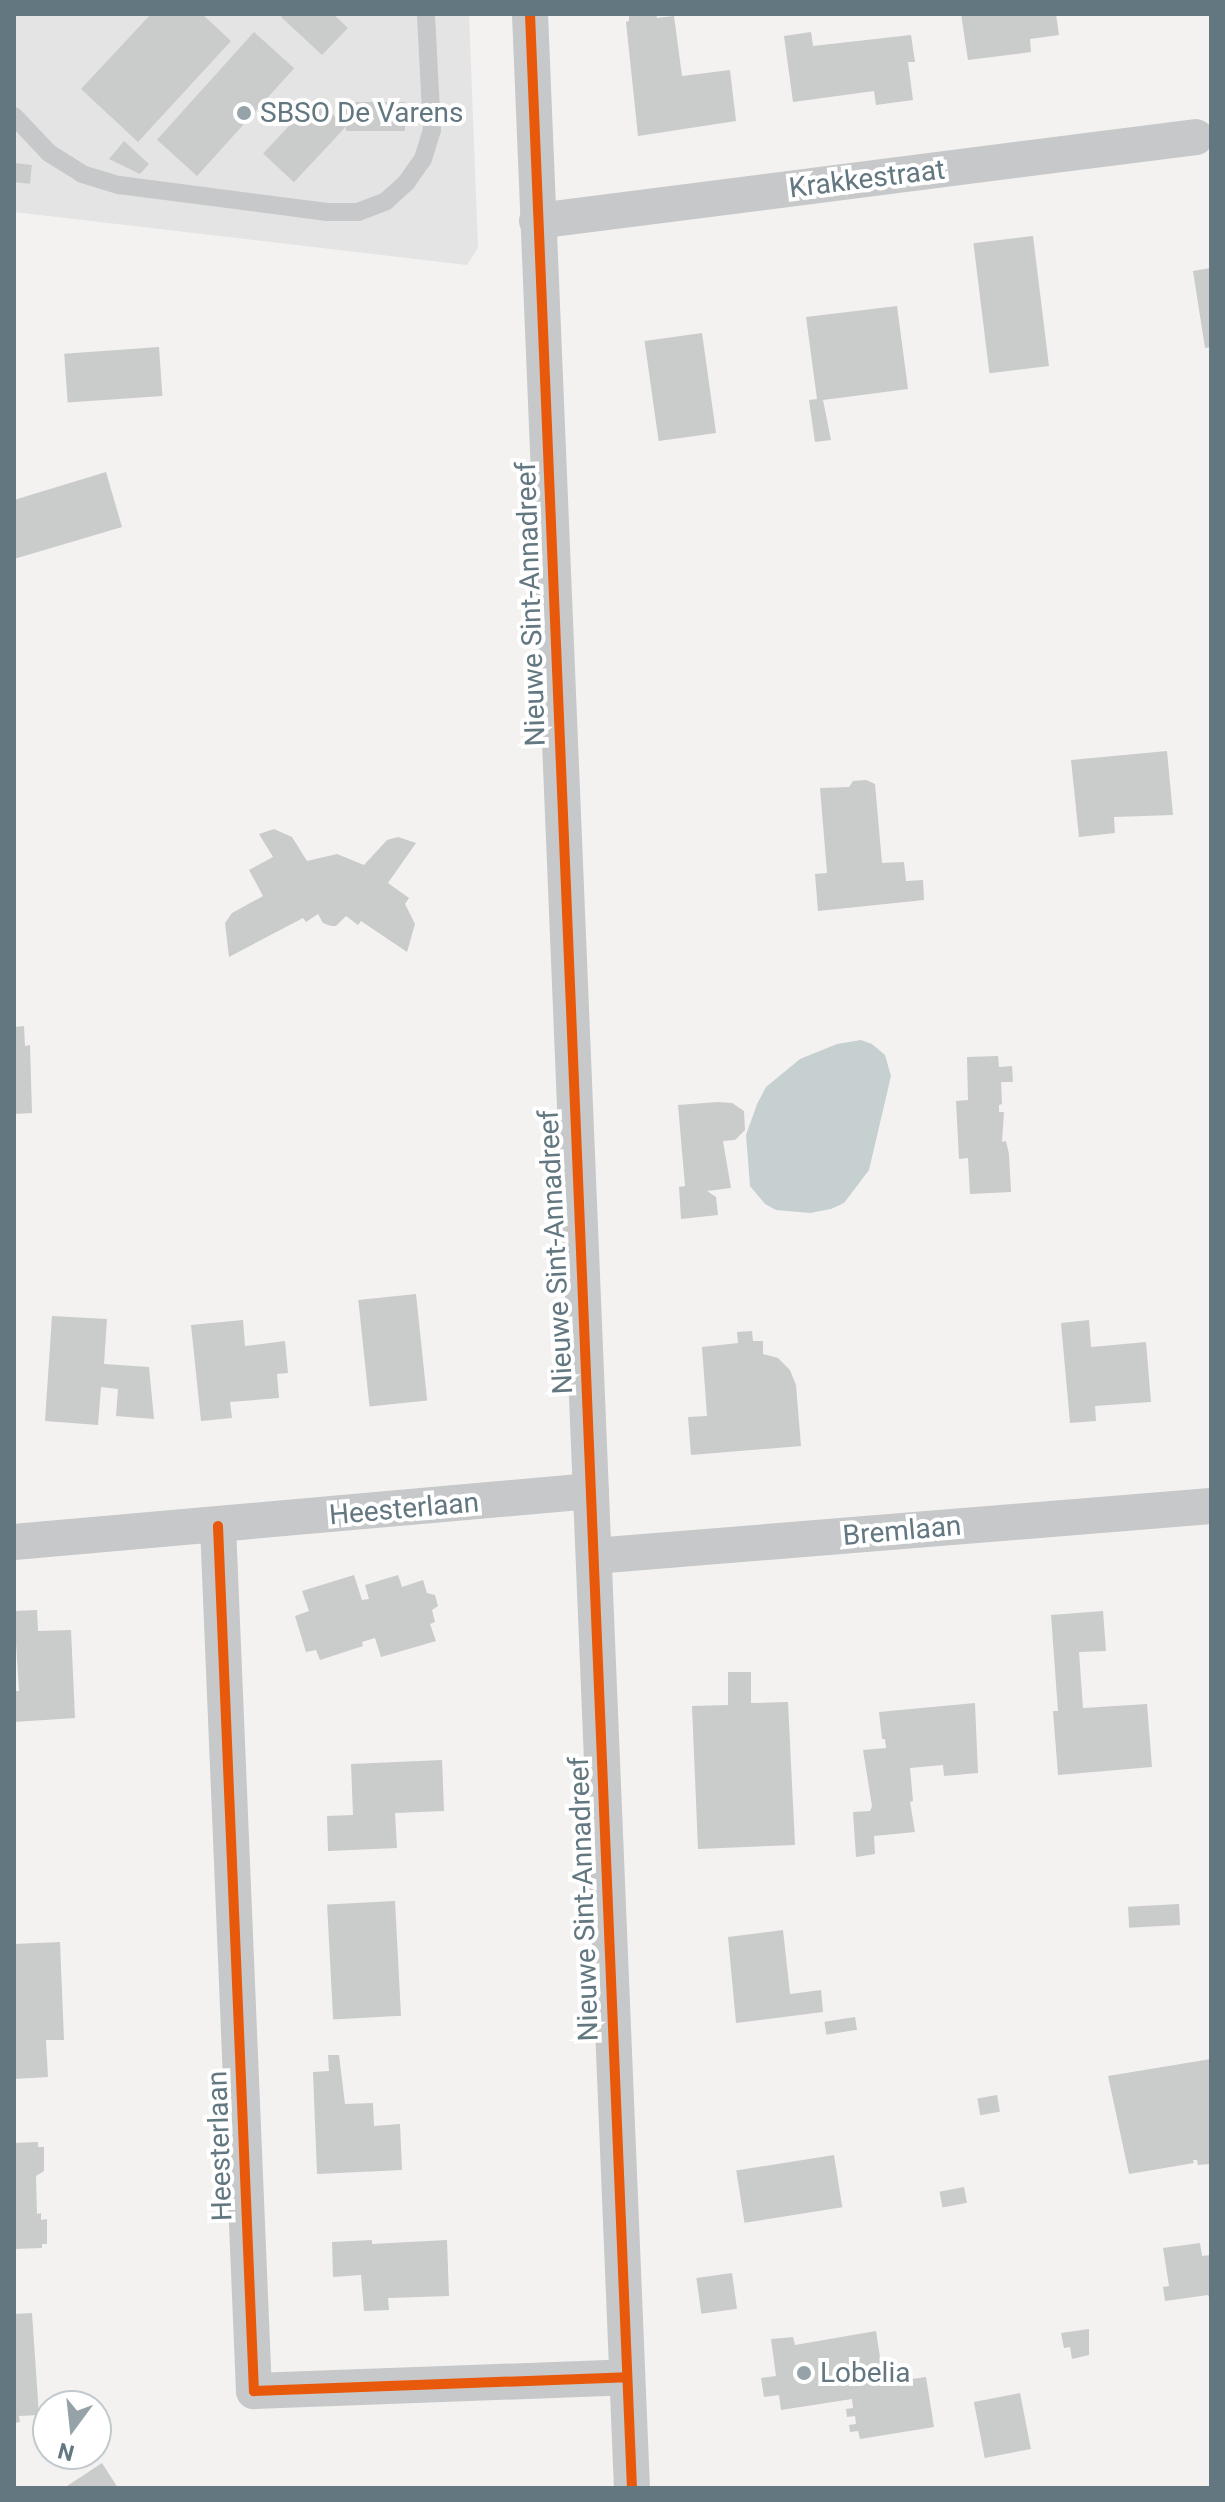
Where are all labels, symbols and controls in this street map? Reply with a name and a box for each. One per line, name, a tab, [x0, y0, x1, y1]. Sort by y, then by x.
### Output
place label: SBSO De Varens	[260, 96, 463, 130]
marker: SBSO De Varens	[235, 104, 253, 122]
street label: Krakkestraat	[787, 153, 947, 205]
street label: Nieuwe Sint-Annadreef	[509, 461, 553, 747]
street label: Nieuwe Sint-Annadreef	[532, 1109, 580, 1395]
street label: Heesterlaan	[328, 1486, 480, 1532]
street label: Bremlaan	[841, 1509, 963, 1553]
street label: Nieuwe Sint-Annadreef	[562, 1756, 606, 2042]
street label: Heesterlaan	[201, 2070, 239, 2222]
place label: Lobelia	[820, 2356, 910, 2390]
marker: Lobelia	[795, 2364, 813, 2382]
north arrow	[32, 2390, 112, 2470]
text: N	[55, 2438, 77, 2466]

